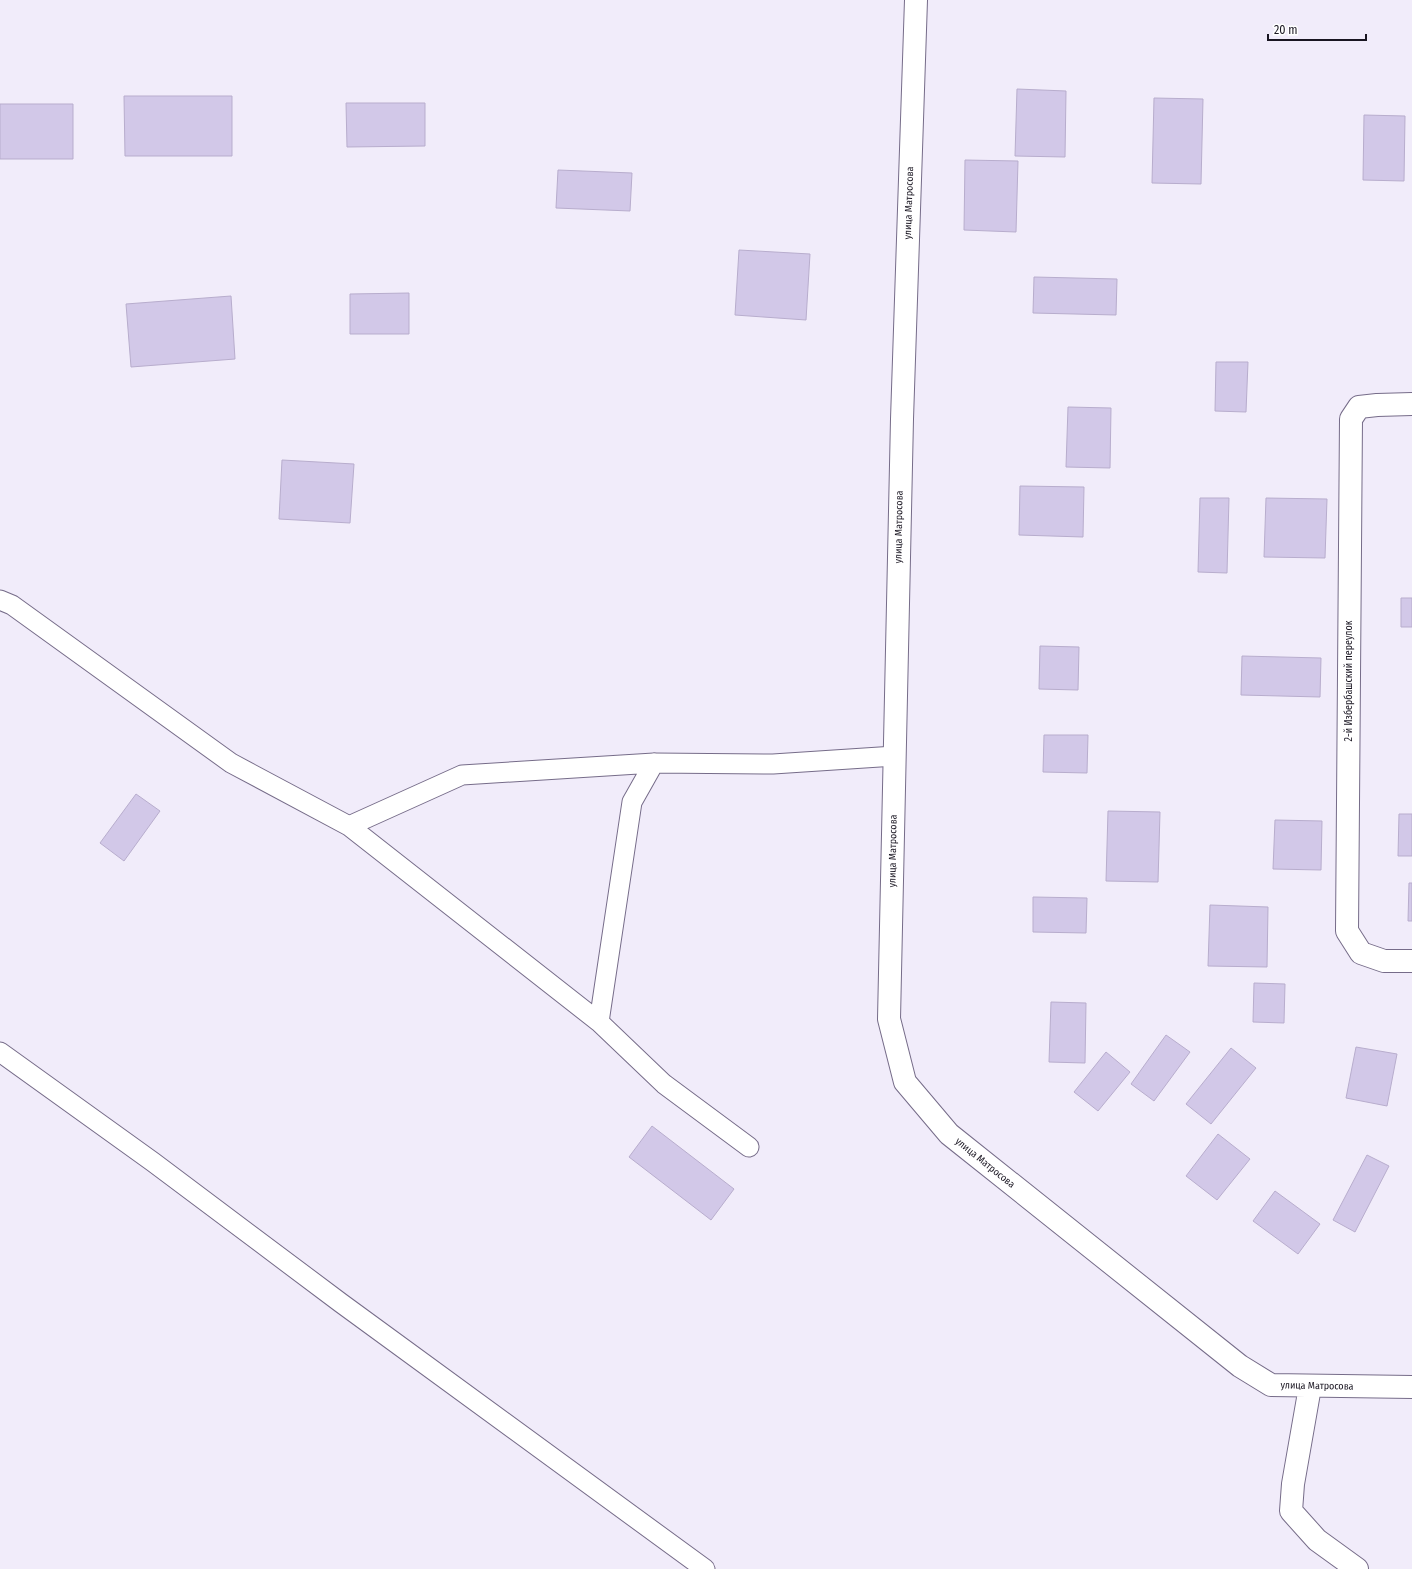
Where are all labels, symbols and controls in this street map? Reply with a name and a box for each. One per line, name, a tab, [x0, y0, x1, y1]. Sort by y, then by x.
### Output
scale bar	[1268, 16, 1366, 42]
text: 20 m	[1274, 23, 1298, 37]
street label: улица Матросова	[902, 166, 916, 240]
street label: улица Матросова	[892, 490, 906, 564]
street label: 2-й Избербашский переулок	[1343, 620, 1355, 741]
street label: улица Матросова	[886, 814, 900, 888]
street label: улица Матросова	[953, 1135, 1017, 1191]
street label: улица Матросова	[1280, 1379, 1354, 1393]

